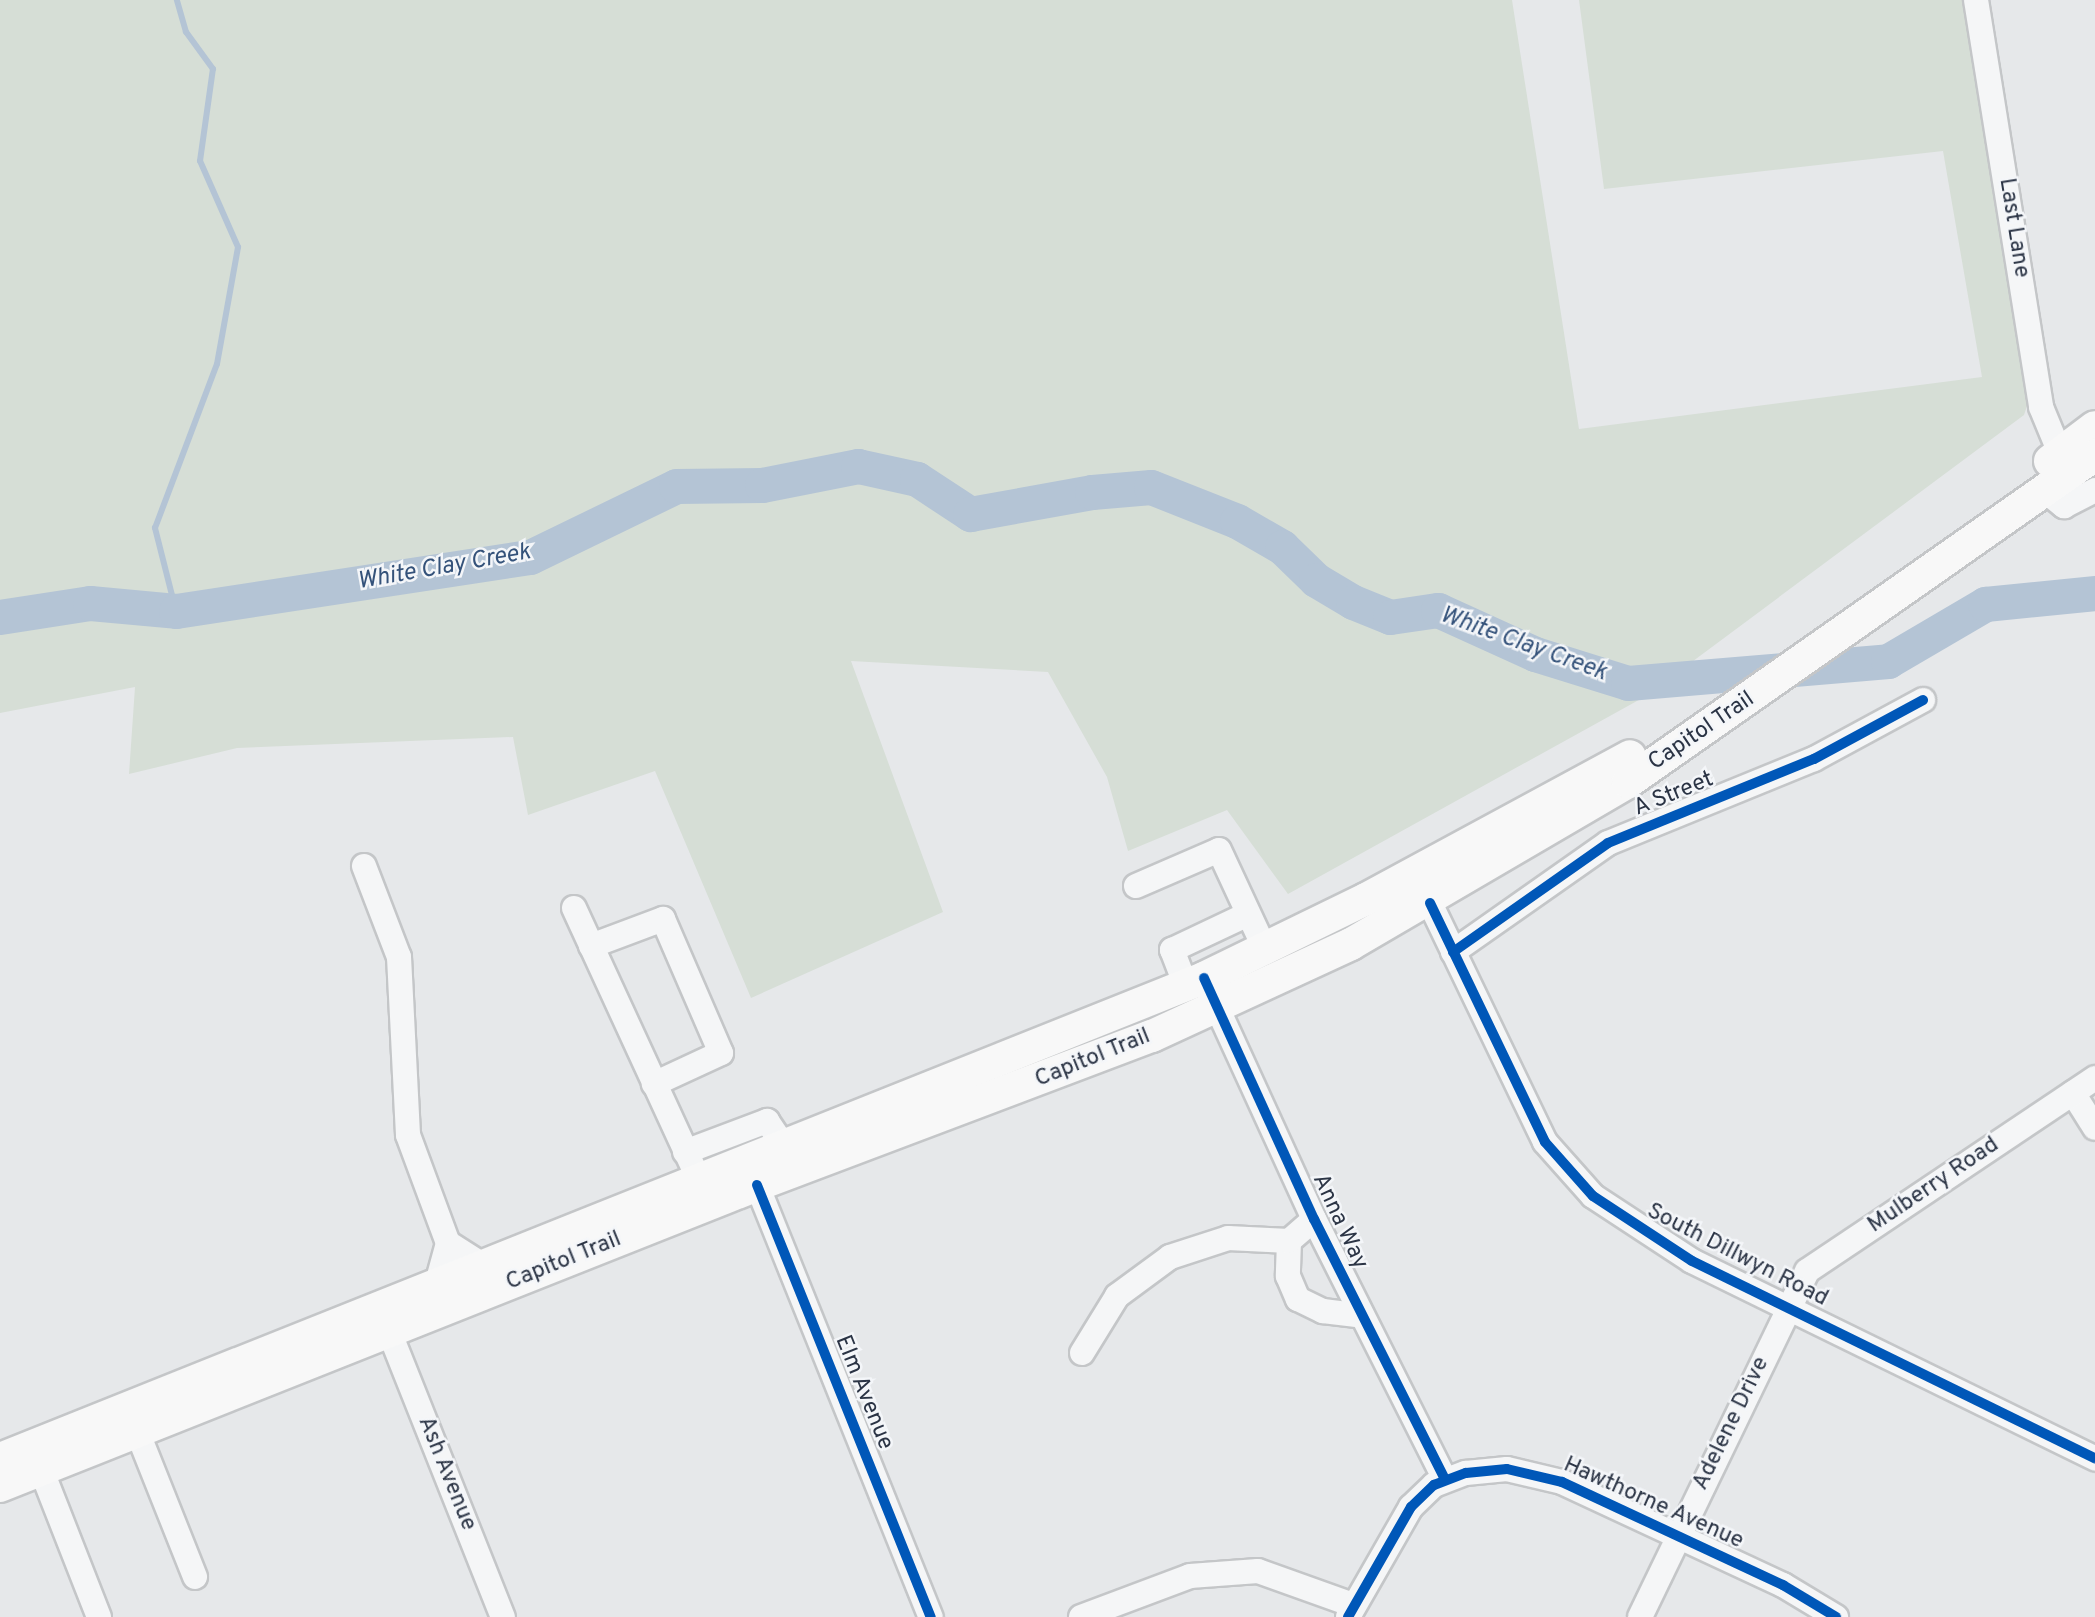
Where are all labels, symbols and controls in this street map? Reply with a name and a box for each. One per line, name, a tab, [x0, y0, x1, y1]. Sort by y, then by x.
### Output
street label: Last Lane	[1992, 176, 2034, 280]
water label: White Clay Creek	[355, 539, 533, 597]
water label: White Clay Creek	[1436, 602, 1610, 688]
street label: Capitol Trail	[1643, 686, 1761, 778]
street label: A Street	[1630, 766, 1718, 824]
street label: Capitol Trail	[1031, 1023, 1155, 1095]
street label: Mulberry Road	[1863, 1132, 2005, 1240]
street label: Anna Way	[1305, 1170, 1373, 1274]
street label: South Dillwyn Road	[1642, 1198, 1832, 1314]
street label: Capitol Trail	[502, 1226, 626, 1298]
street label: Elm Avenue	[827, 1331, 899, 1455]
street label: Adelene Drive	[1688, 1353, 1776, 1495]
street label: Ash Avenue	[410, 1412, 482, 1536]
street label: Hawthorne Avenue	[1558, 1452, 1748, 1556]

